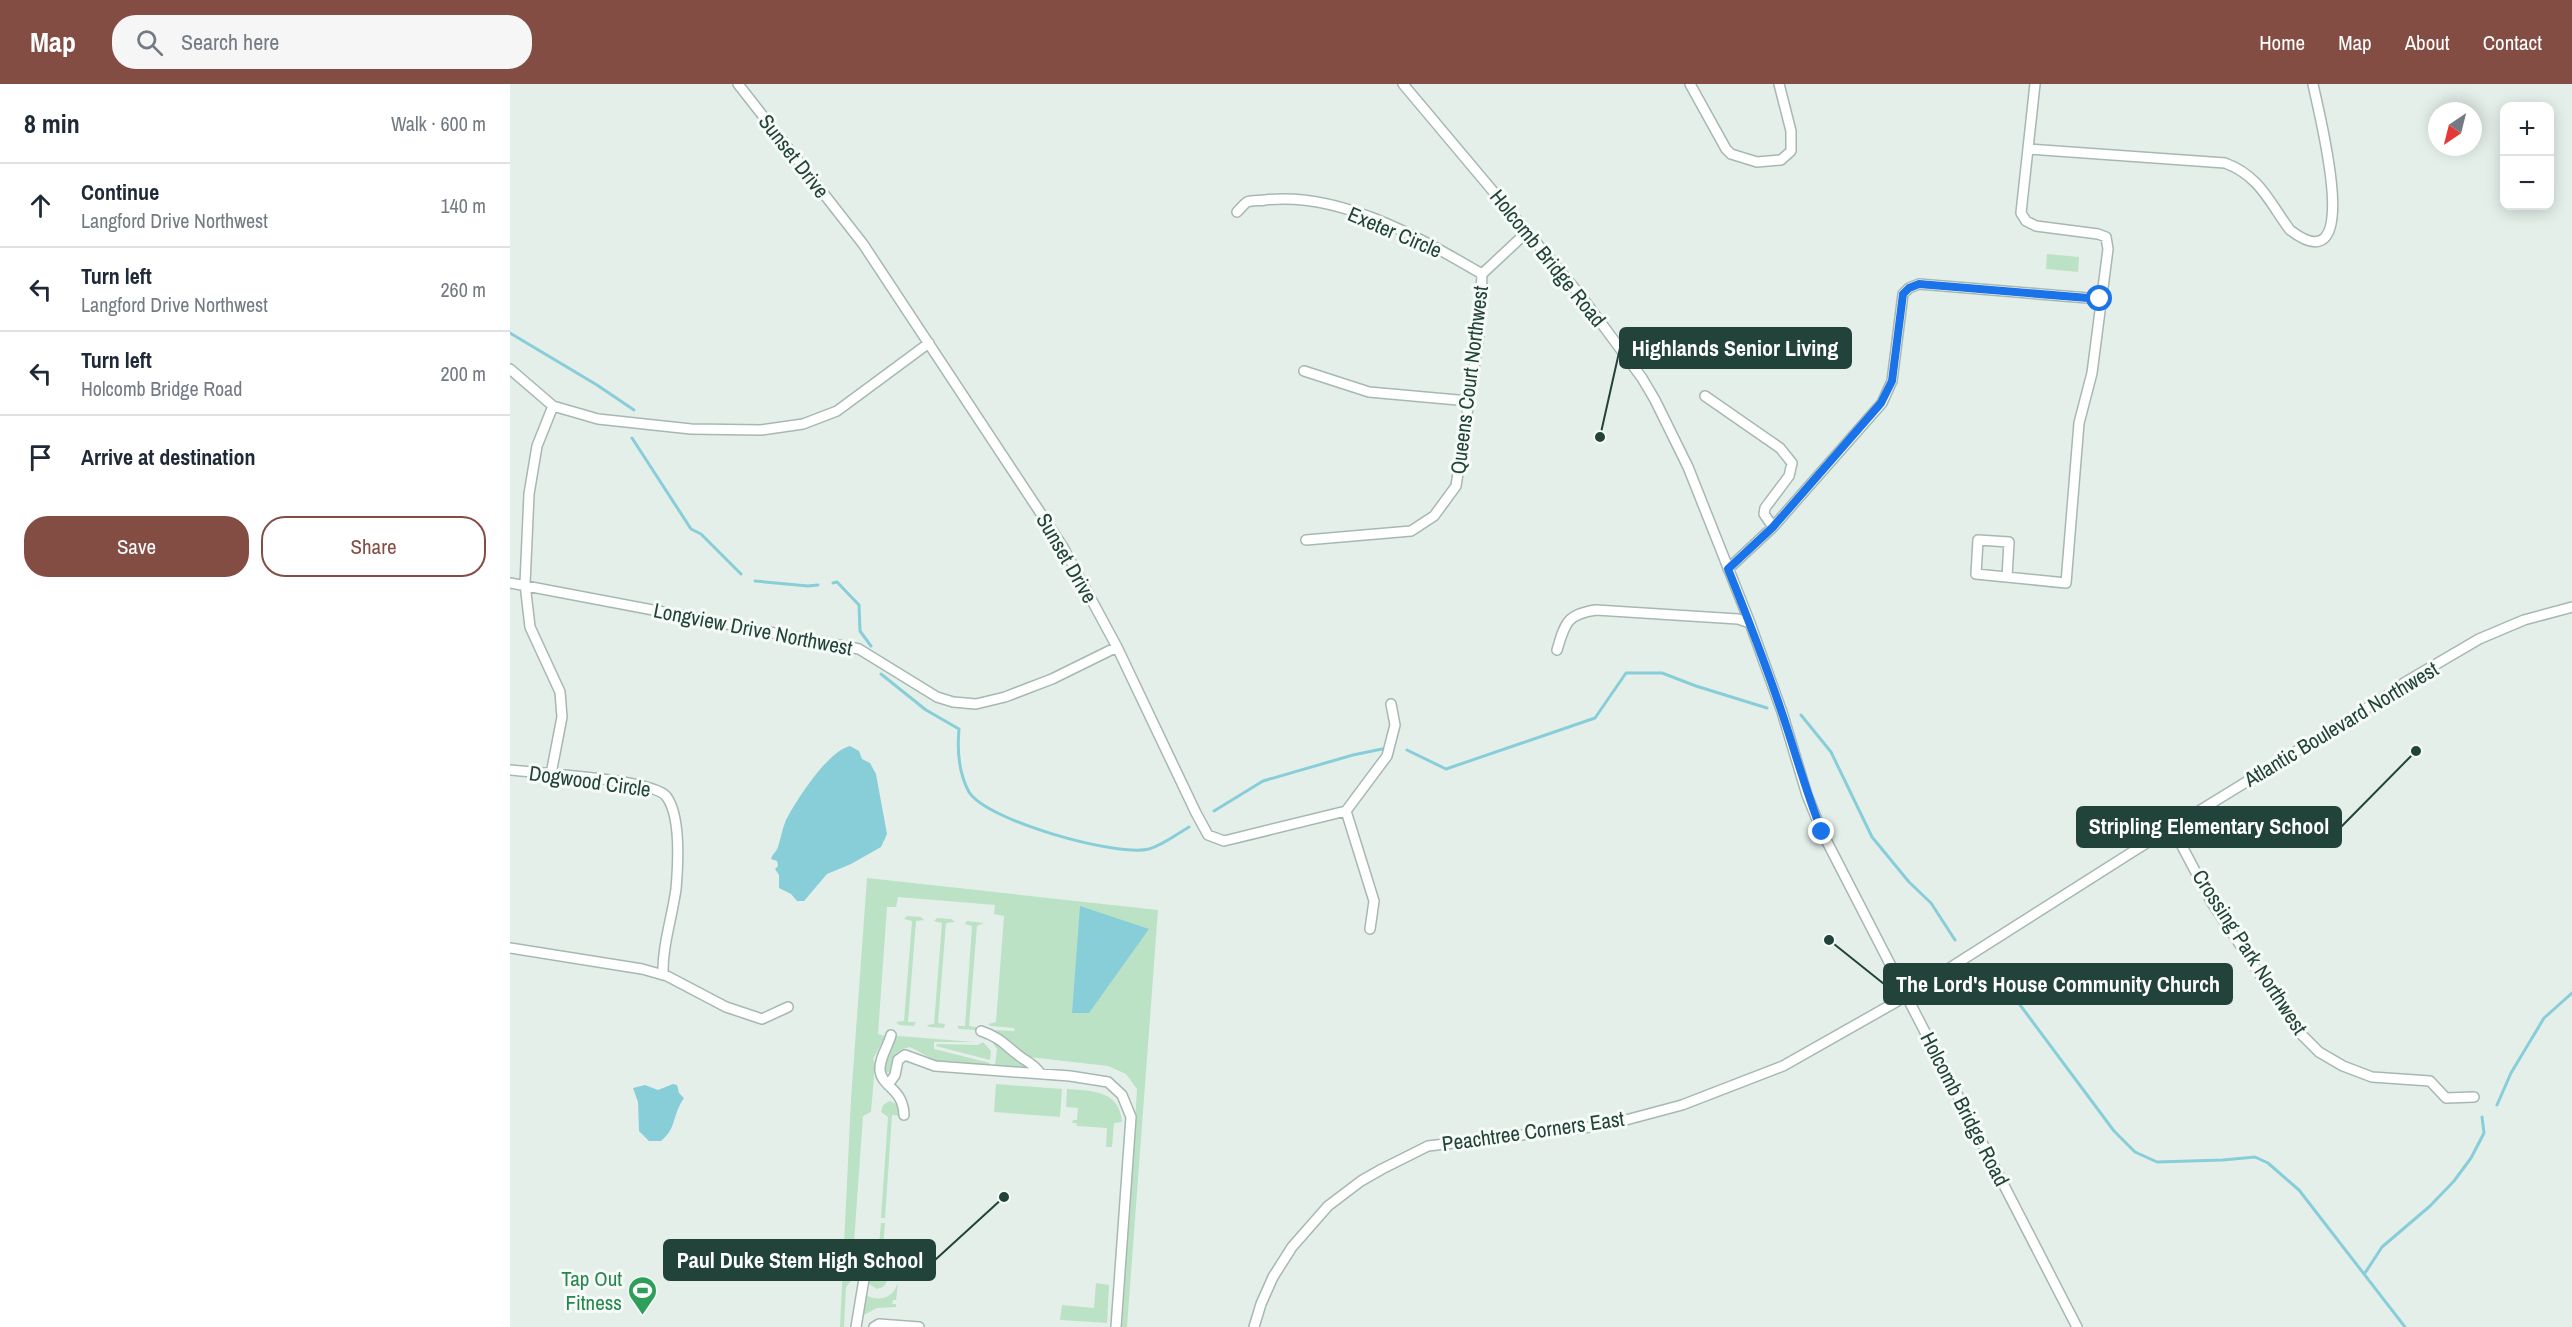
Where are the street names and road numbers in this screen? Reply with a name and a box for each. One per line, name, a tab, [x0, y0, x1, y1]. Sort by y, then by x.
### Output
street label: Sunset Drive	[752, 108, 836, 204]
street label: Holcomb Bridge Road	[1483, 183, 1613, 333]
street label: Exeter Circle	[1344, 199, 1446, 265]
street label: Queens Court Northwest	[1443, 284, 1495, 476]
street label: Sunset Drive	[1030, 508, 1104, 608]
street label: Longview Drive Northwest	[651, 596, 855, 663]
street label: Atlantic Boulevard Northwest	[2238, 654, 2444, 794]
street label: Dogwood Circle	[527, 758, 653, 804]
street label: Crossing Park Northwest	[2186, 864, 2314, 1040]
street label: Holcomb Bridge Road	[1914, 1027, 2016, 1191]
street label: Peachtree Corners East	[1440, 1104, 1626, 1158]

